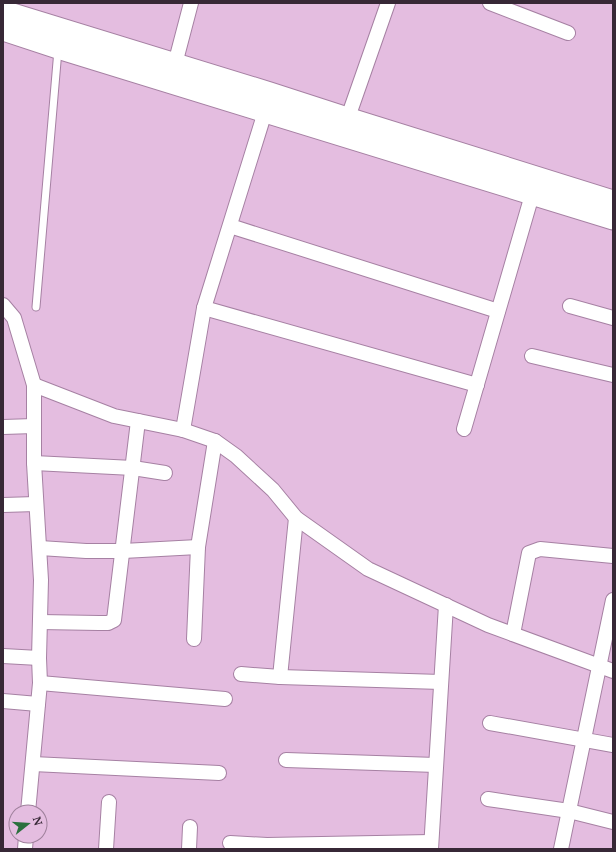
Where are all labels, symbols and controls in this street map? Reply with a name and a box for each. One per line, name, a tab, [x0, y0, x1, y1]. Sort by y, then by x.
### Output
north arrow	[8, 804, 48, 844]
text: N	[30, 815, 47, 828]

